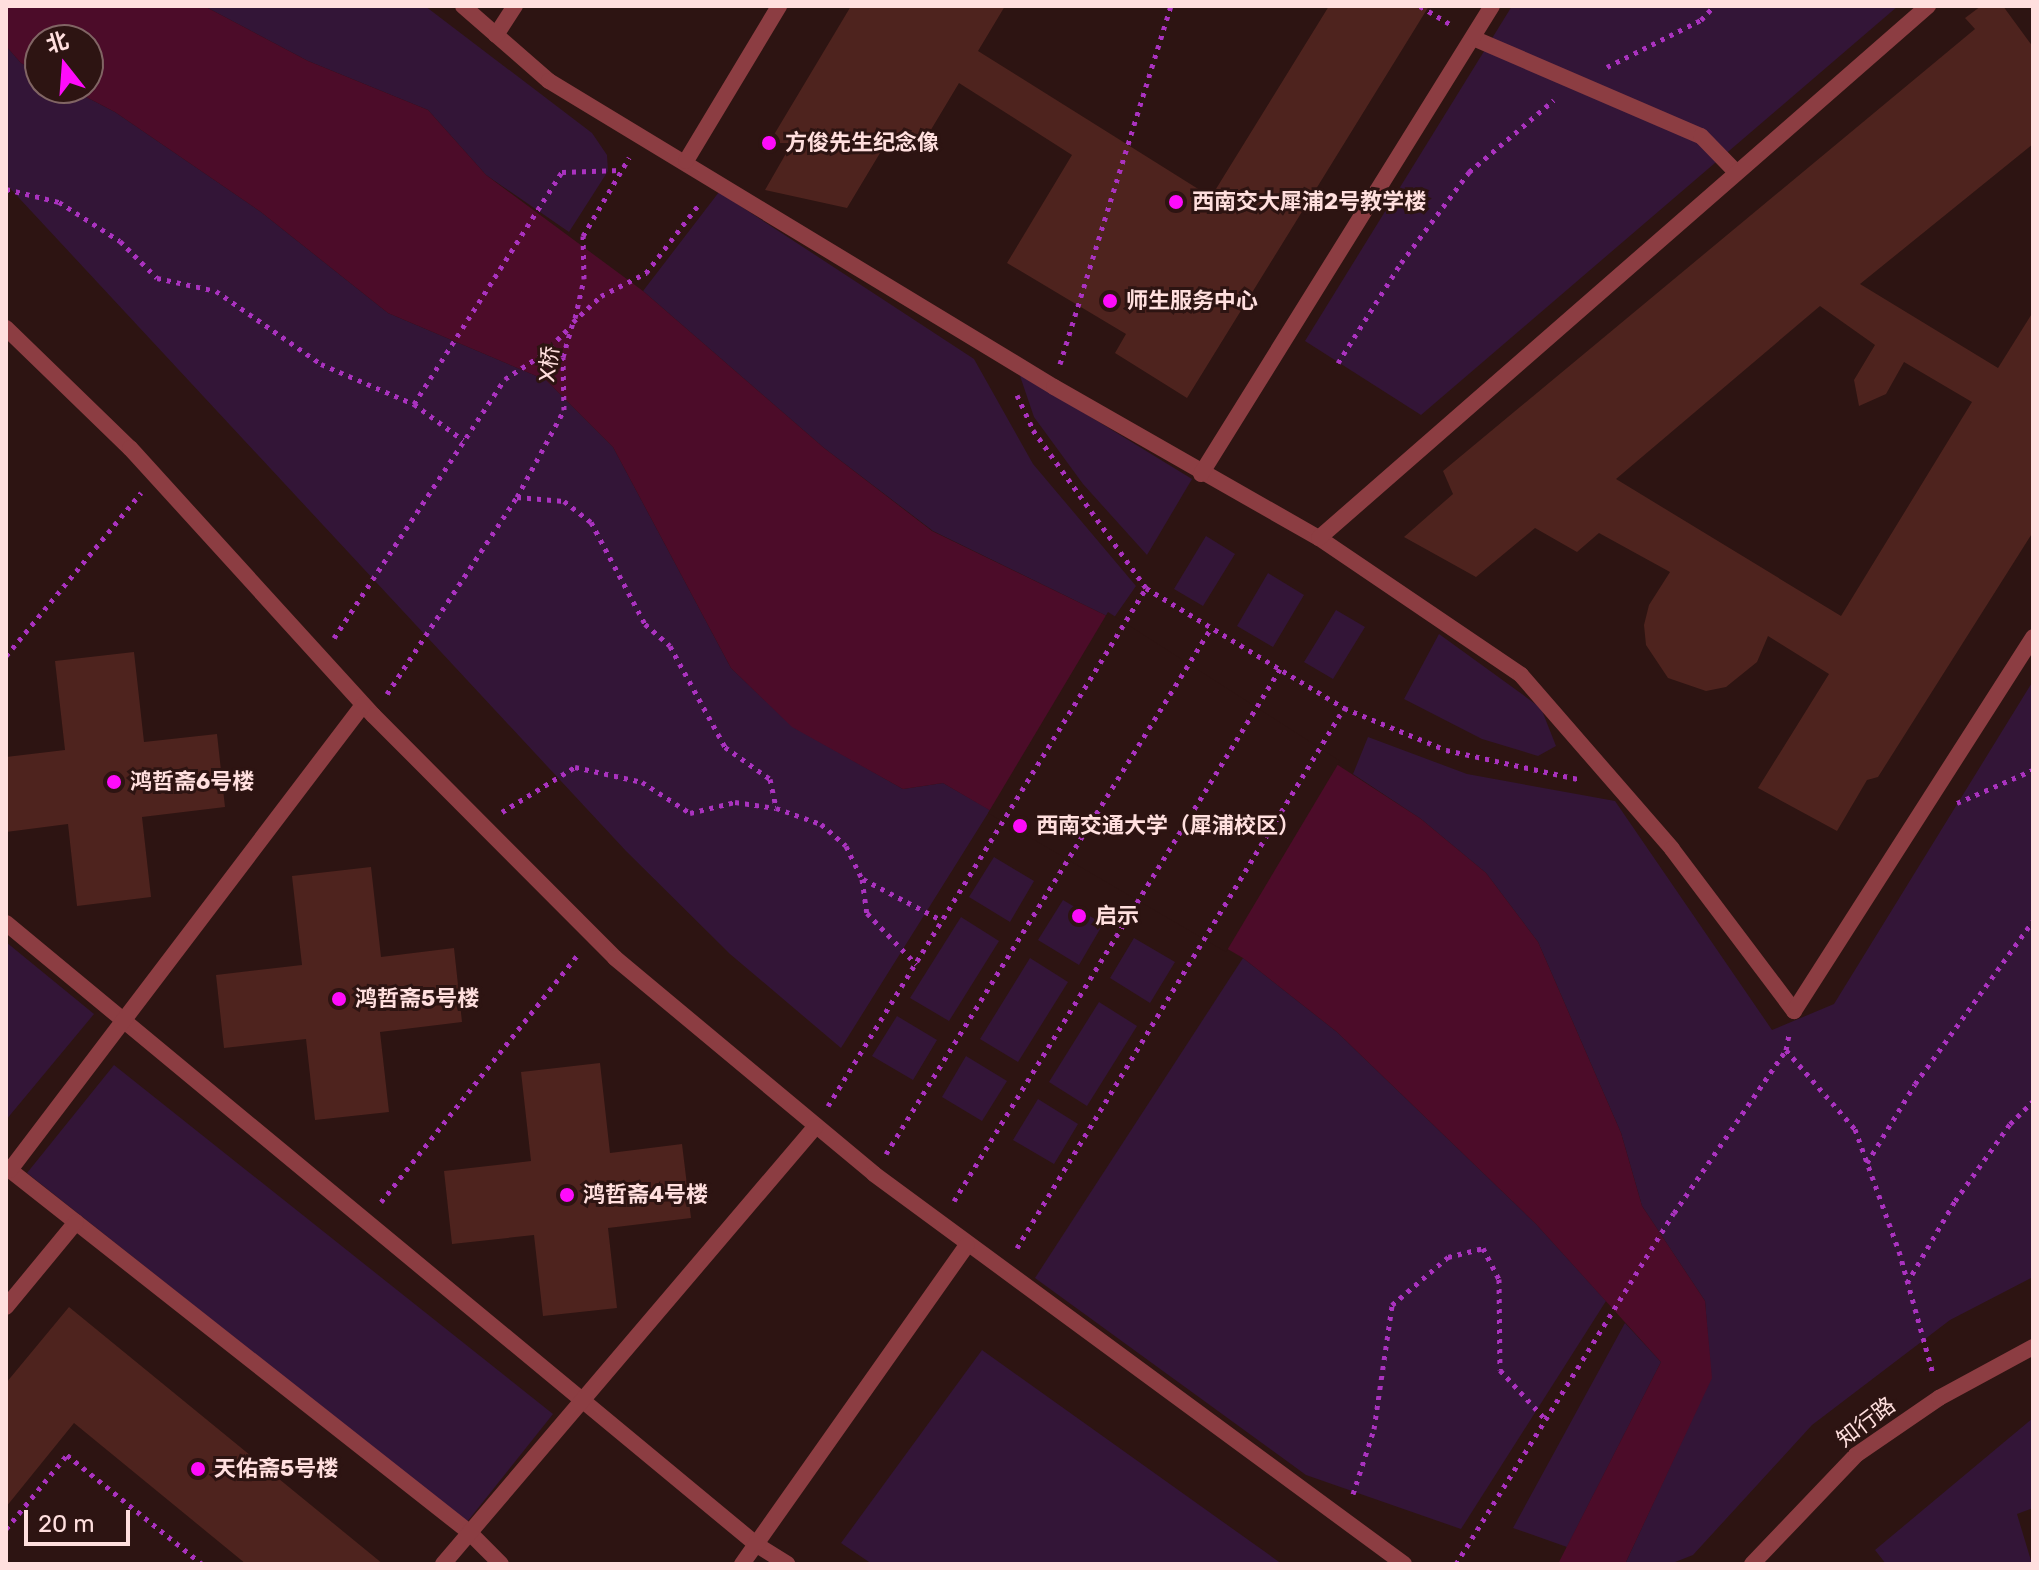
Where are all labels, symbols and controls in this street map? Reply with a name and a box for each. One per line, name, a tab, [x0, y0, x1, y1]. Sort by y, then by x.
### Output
north arrow	[24, 24, 104, 104]
text: 北	[43, 26, 72, 59]
place label: 方俊先生纪念像	[785, 130, 939, 156]
marker: 方俊先生纪念像	[760, 134, 778, 152]
place label: 西南交大犀浦2号教学楼	[1192, 189, 1426, 215]
marker: 西南交大犀浦2号教学楼	[1167, 193, 1185, 211]
place label: 师生服务中心	[1126, 288, 1258, 314]
marker: 师生服务中心	[1101, 292, 1119, 310]
street label: X桥	[534, 345, 564, 383]
place label: 鸿哲斋6号楼	[130, 769, 254, 795]
marker: 鸿哲斋6号楼	[105, 773, 123, 791]
place label: 西南交通大学（犀浦校区）	[1036, 813, 1300, 839]
marker: 西南交通大学（犀浦校区）	[1011, 817, 1029, 835]
place label: 启示	[1095, 903, 1139, 929]
marker: 启示	[1070, 907, 1088, 925]
place label: 鸿哲斋5号楼	[355, 986, 479, 1012]
marker: 鸿哲斋5号楼	[330, 990, 348, 1008]
place label: 鸿哲斋4号楼	[583, 1182, 708, 1208]
marker: 鸿哲斋4号楼	[558, 1186, 576, 1204]
street label: 知行路	[1832, 1392, 1900, 1452]
place label: 天佑斋5号楼	[214, 1456, 338, 1482]
marker: 天佑斋5号楼	[189, 1460, 207, 1478]
scale bar	[28, 1494, 134, 1544]
text: 20 m	[38, 1510, 95, 1538]

